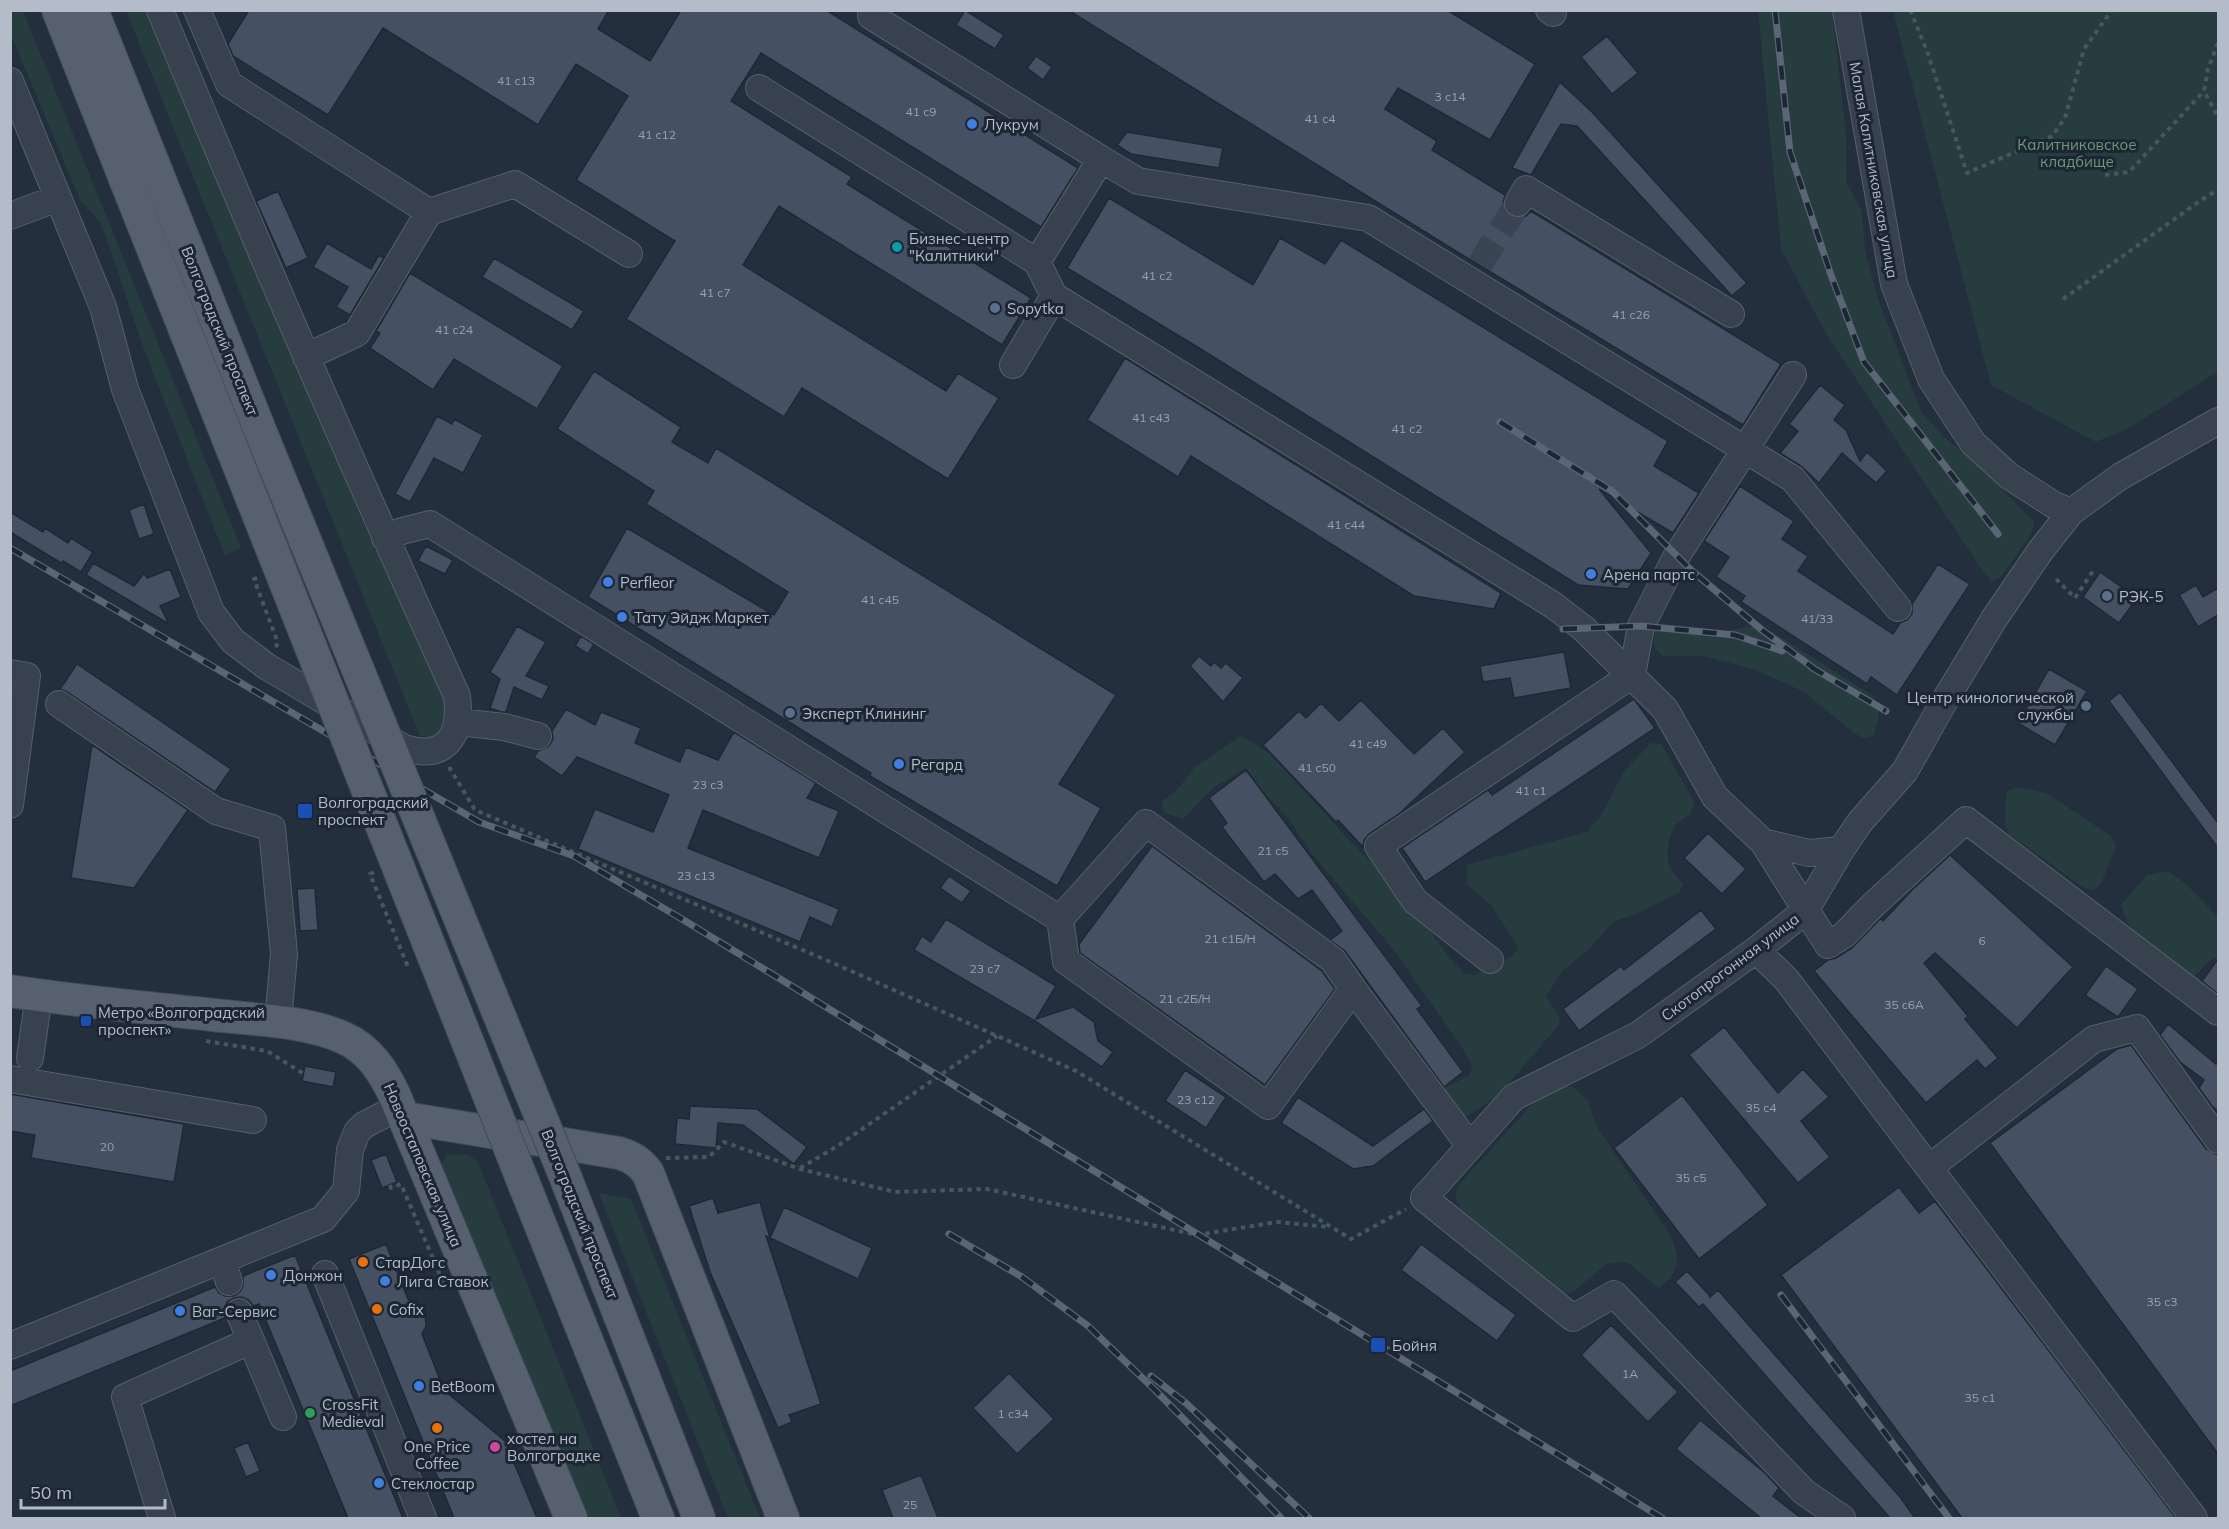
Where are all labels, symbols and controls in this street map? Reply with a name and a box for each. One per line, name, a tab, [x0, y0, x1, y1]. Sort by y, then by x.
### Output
street label: Малая Калитниковская улица	[1846, 60, 1902, 280]
house number: 41 с13	[497, 73, 535, 88]
house number: 3 с14	[1435, 89, 1465, 104]
house number: 41 с9	[906, 104, 936, 119]
house number: 41 с4	[1305, 111, 1335, 126]
place label: Лукрум	[984, 115, 1039, 134]
marker: Лукрум	[965, 117, 979, 131]
house number: 41 с12	[638, 127, 676, 142]
park label: Калитниковское кладбище	[2017, 135, 2137, 171]
place label: Бизнес-центр "Калитники"	[909, 229, 1009, 265]
marker: Бизнес-центр "Калитники"	[890, 240, 904, 254]
street label: Волгоградский проспект	[177, 244, 263, 419]
house number: 41 с2	[1142, 268, 1172, 283]
house number: 41 с7	[700, 285, 730, 300]
place label: Sopytka	[1007, 299, 1064, 318]
marker: Sopytka	[988, 301, 1002, 315]
house number: 41 с26	[1612, 307, 1650, 322]
house number: 41 с24	[435, 322, 473, 337]
house number: 41 с43	[1132, 410, 1170, 425]
house number: 41 с2	[1392, 421, 1422, 436]
house number: 41 с44	[1327, 517, 1365, 532]
place label: Арена партс	[1603, 565, 1695, 584]
marker: Арена партс	[1584, 567, 1598, 581]
place label: Perfleor	[620, 573, 675, 592]
marker: Perfleor	[601, 575, 615, 589]
place label: РЭК-5	[2119, 587, 2164, 606]
marker: РЭК-5	[2100, 589, 2114, 603]
house number: 41 c45	[861, 592, 899, 607]
place label: Тату Эйдж Маркет	[634, 608, 769, 627]
marker: Тату Эйдж Маркет	[615, 610, 629, 624]
house number: 41/33	[1801, 611, 1833, 626]
place label: Центр кинологической службы	[1907, 688, 2074, 724]
marker: Центр кинологической службы	[2079, 699, 2093, 713]
place label: Эксперт Клининг	[802, 704, 927, 723]
marker: Эксперт Клининг	[783, 706, 797, 720]
house number: 41 с49	[1349, 736, 1387, 751]
place label: Регард	[911, 755, 963, 774]
marker: Регард	[892, 757, 906, 771]
house number: 41 с50	[1298, 760, 1336, 775]
house number: 23 с3	[693, 777, 723, 792]
house number: 41 с1	[1516, 783, 1546, 798]
place label: Волгоградский проспект	[318, 793, 429, 829]
marker: Волгоградский проспект	[296, 802, 314, 820]
house number: 21 с5	[1258, 843, 1288, 858]
house number: 23 с13	[677, 868, 715, 883]
street label: Скотопрогонная улица	[1657, 909, 1803, 1025]
house number: 21 с1Б/Н	[1204, 931, 1256, 946]
house number: 6	[1978, 933, 1986, 948]
house number: 23 с7	[970, 961, 1000, 976]
house number: 21 с2Б/Н	[1159, 991, 1211, 1006]
house number: 35 с6А	[1884, 997, 1924, 1012]
place label: Метро «Волгоградский проспект»	[98, 1003, 265, 1039]
marker: Метро «Волгоградский проспект»	[79, 1014, 93, 1028]
street label: Новоостаповская улица	[380, 1080, 466, 1250]
house number: 23 c12	[1177, 1092, 1215, 1107]
house number: 35 с4	[1746, 1100, 1776, 1115]
street label: Волгоградский проспект	[537, 1127, 623, 1302]
house number: 20	[100, 1139, 114, 1154]
house number: 35 с5	[1676, 1170, 1706, 1185]
place label: СтарДогс	[375, 1253, 445, 1272]
marker: СтарДогс	[356, 1255, 370, 1269]
place label: Донжон	[283, 1266, 343, 1285]
marker: Донжон	[264, 1268, 278, 1282]
place label: Лига Ставок	[397, 1272, 489, 1291]
marker: Лига Ставок	[378, 1274, 392, 1288]
house number: 35 с3	[2147, 1294, 2177, 1309]
place label: Cofix	[389, 1300, 424, 1319]
place label: Ваг-Сервис	[192, 1302, 277, 1321]
marker: Cofix	[370, 1302, 384, 1316]
marker: Ваг-Сервис	[173, 1304, 187, 1318]
marker: Бойня	[1369, 1336, 1387, 1354]
place label: Бойня	[1392, 1336, 1437, 1355]
house number: 1А	[1622, 1366, 1638, 1381]
place label: BetBoom	[431, 1377, 495, 1396]
marker: BetBoom	[412, 1379, 426, 1393]
house number: 35 с1	[1965, 1390, 1995, 1405]
place label: CrossFit Medieval	[322, 1395, 384, 1431]
marker: CrossFit Medieval	[303, 1406, 317, 1420]
house number: 1 с34	[998, 1406, 1028, 1421]
marker: One Price Coffee	[430, 1421, 444, 1435]
place label: хостел на Волгоградке	[507, 1429, 600, 1465]
place label: One Price Coffee	[404, 1437, 470, 1473]
marker: хостел на Волгоградке	[488, 1440, 502, 1454]
scale bar	[21, 1472, 165, 1510]
place label: Стеклостар	[391, 1474, 475, 1493]
marker: Стеклостар	[372, 1476, 386, 1490]
text: 50 m	[30, 1481, 72, 1504]
house number: 25	[903, 1497, 917, 1512]

